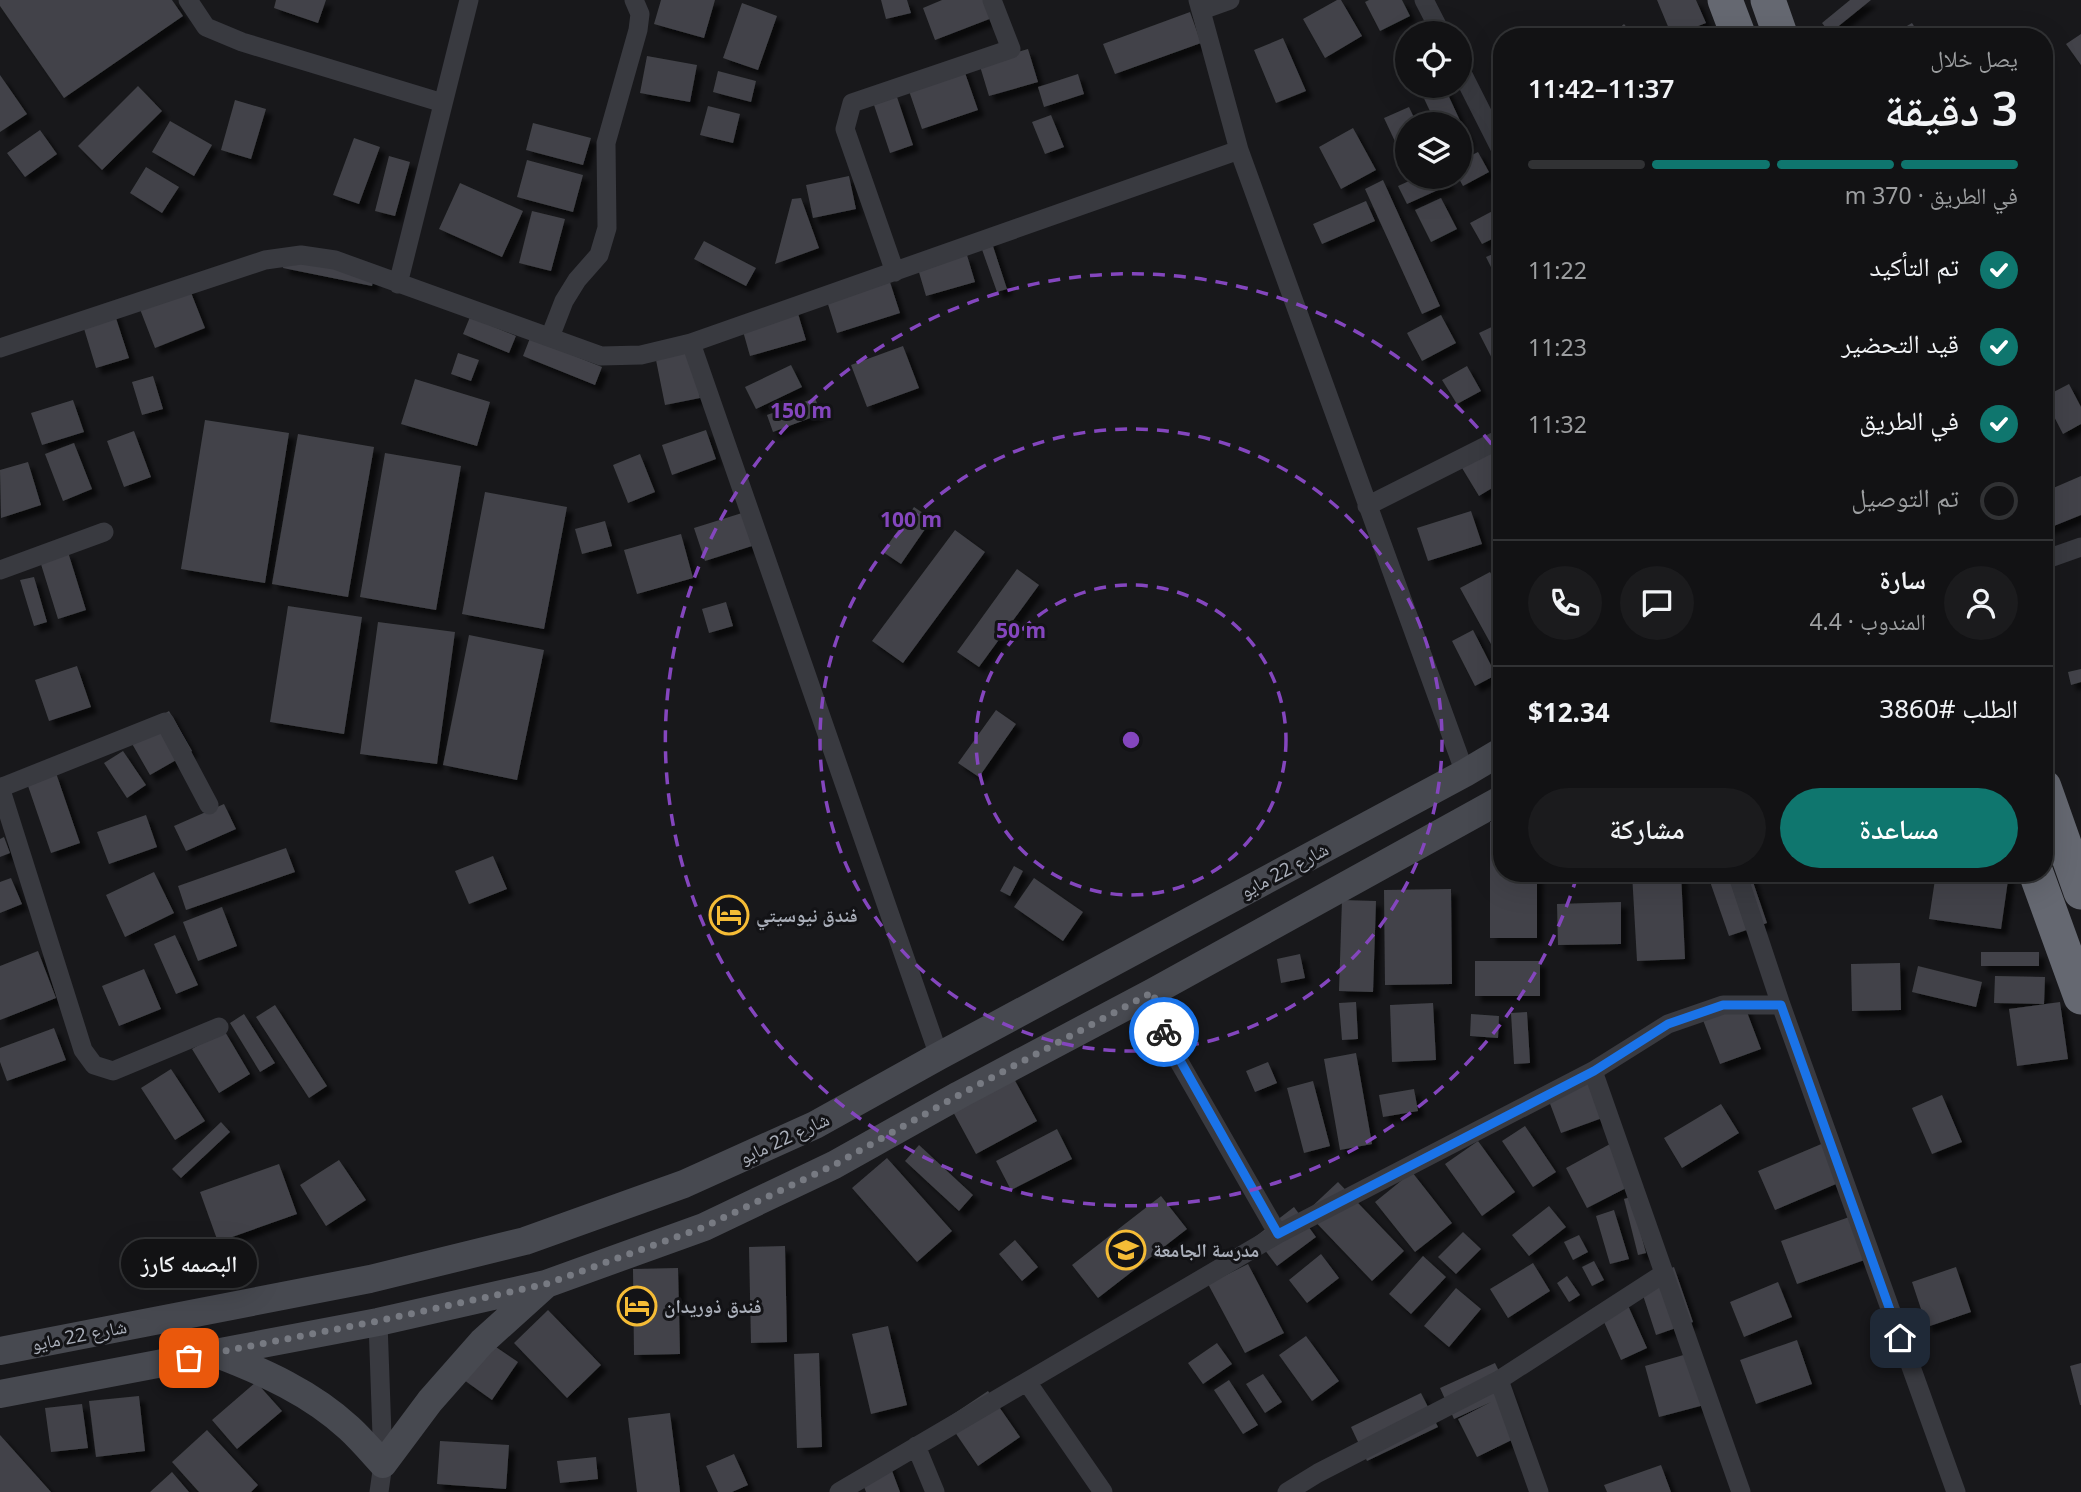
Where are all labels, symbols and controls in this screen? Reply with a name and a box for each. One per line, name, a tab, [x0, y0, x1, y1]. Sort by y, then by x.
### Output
map controls	[1395, 21, 1472, 189]
button: locate	[1395, 21, 1472, 98]
text: يصل خلال	[1930, 42, 2018, 74]
text: 11:37–11:42	[1528, 70, 1674, 106]
text: 3 دقيقة	[1884, 77, 2018, 139]
button: layers	[1395, 112, 1472, 189]
text: في الطريق · 370 m	[1845, 179, 2018, 211]
text: تم التأكيد	[1869, 248, 1959, 284]
icon: check	[1980, 251, 2018, 289]
text: 11:22	[1528, 254, 1587, 286]
text: قيد التحضير	[1841, 325, 1959, 361]
icon: check	[1980, 328, 2018, 366]
text: 11:23	[1528, 331, 1587, 363]
text: 150 m	[770, 396, 832, 424]
text: في الطريق	[1859, 402, 1959, 438]
icon: check	[1980, 405, 2018, 443]
text: 11:32	[1528, 408, 1587, 440]
text: تم التوصيل	[1851, 479, 1959, 515]
text: 100 m	[880, 505, 942, 533]
text: سارة	[1879, 561, 1926, 597]
button: phone	[1528, 566, 1602, 640]
button: chat	[1620, 566, 1694, 640]
button: person	[1944, 566, 2018, 640]
text: المندوب · 4.4	[1809, 605, 1926, 637]
text: 50 m	[996, 616, 1046, 644]
text: الطلب #3860	[1879, 690, 2018, 726]
text: $12.34	[1528, 694, 1610, 730]
centre of rings	[1119, 728, 1143, 752]
button: مشاركة	[1528, 788, 1766, 868]
button: مساعدة	[1780, 788, 2018, 868]
street label: شارع 22 مايو	[1235, 836, 1333, 904]
hotel icon: فندق نيوسيتي	[708, 894, 750, 936]
place label: فندق نيوسيتي	[756, 902, 858, 931]
courier	[1129, 997, 1199, 1067]
icon: bike	[1145, 1013, 1183, 1051]
street label: شارع 22 مايو	[735, 1106, 833, 1170]
school or university icon: مدرسة الجامعة	[1105, 1229, 1147, 1271]
place label: مدرسة الجامعة	[1153, 1237, 1259, 1263]
callout: البصمه كارز	[121, 1239, 257, 1288]
text: البصمه كارز	[141, 1247, 237, 1279]
hotel icon: فندق ذوريدان	[616, 1285, 658, 1327]
place label: فندق ذوريدان	[664, 1293, 762, 1319]
pin	[1870, 1308, 1930, 1368]
street label: شارع 22 مايو	[29, 1313, 129, 1357]
icon: home	[1881, 1319, 1919, 1357]
pin	[159, 1328, 219, 1388]
icon: bag	[170, 1339, 208, 1377]

